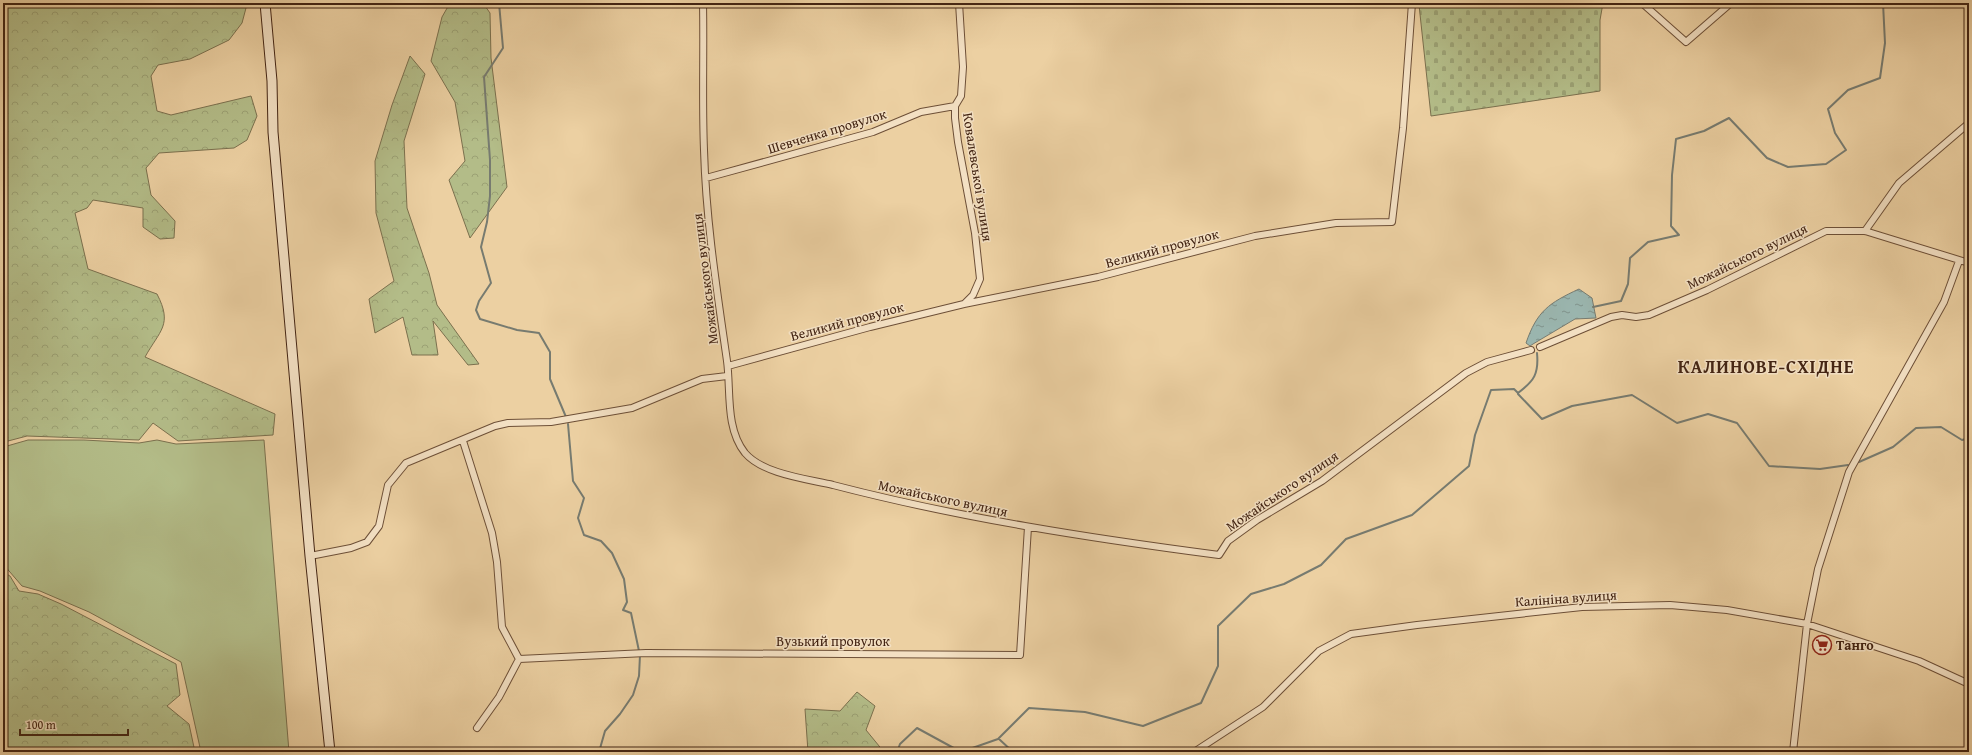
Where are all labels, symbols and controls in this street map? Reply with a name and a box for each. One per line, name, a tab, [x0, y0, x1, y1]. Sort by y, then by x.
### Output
street label: Шевченка провулок	[765, 103, 889, 159]
street label: Ковалевської вулиця	[958, 111, 998, 243]
street label: Можайського вулиця	[687, 212, 723, 346]
street label: Можайського вулиця	[1683, 218, 1811, 294]
street label: Великий провулок	[1103, 223, 1221, 273]
street label: Великий провулок	[788, 296, 906, 346]
district label: КАЛИНОВЕ-СХІДНЕ	[1678, 353, 1854, 380]
street label: Можайського вулиця	[1222, 446, 1342, 536]
street label: Можайського вулиця	[876, 475, 1010, 521]
street label: Калініна вулиця	[1514, 584, 1618, 612]
street label: Вузький провулок	[776, 631, 890, 651]
supermarket icon: Танго	[1811, 634, 1833, 656]
place label: Танго	[1836, 635, 1874, 655]
scale bar	[20, 711, 128, 737]
text: 100 m	[26, 716, 56, 733]

